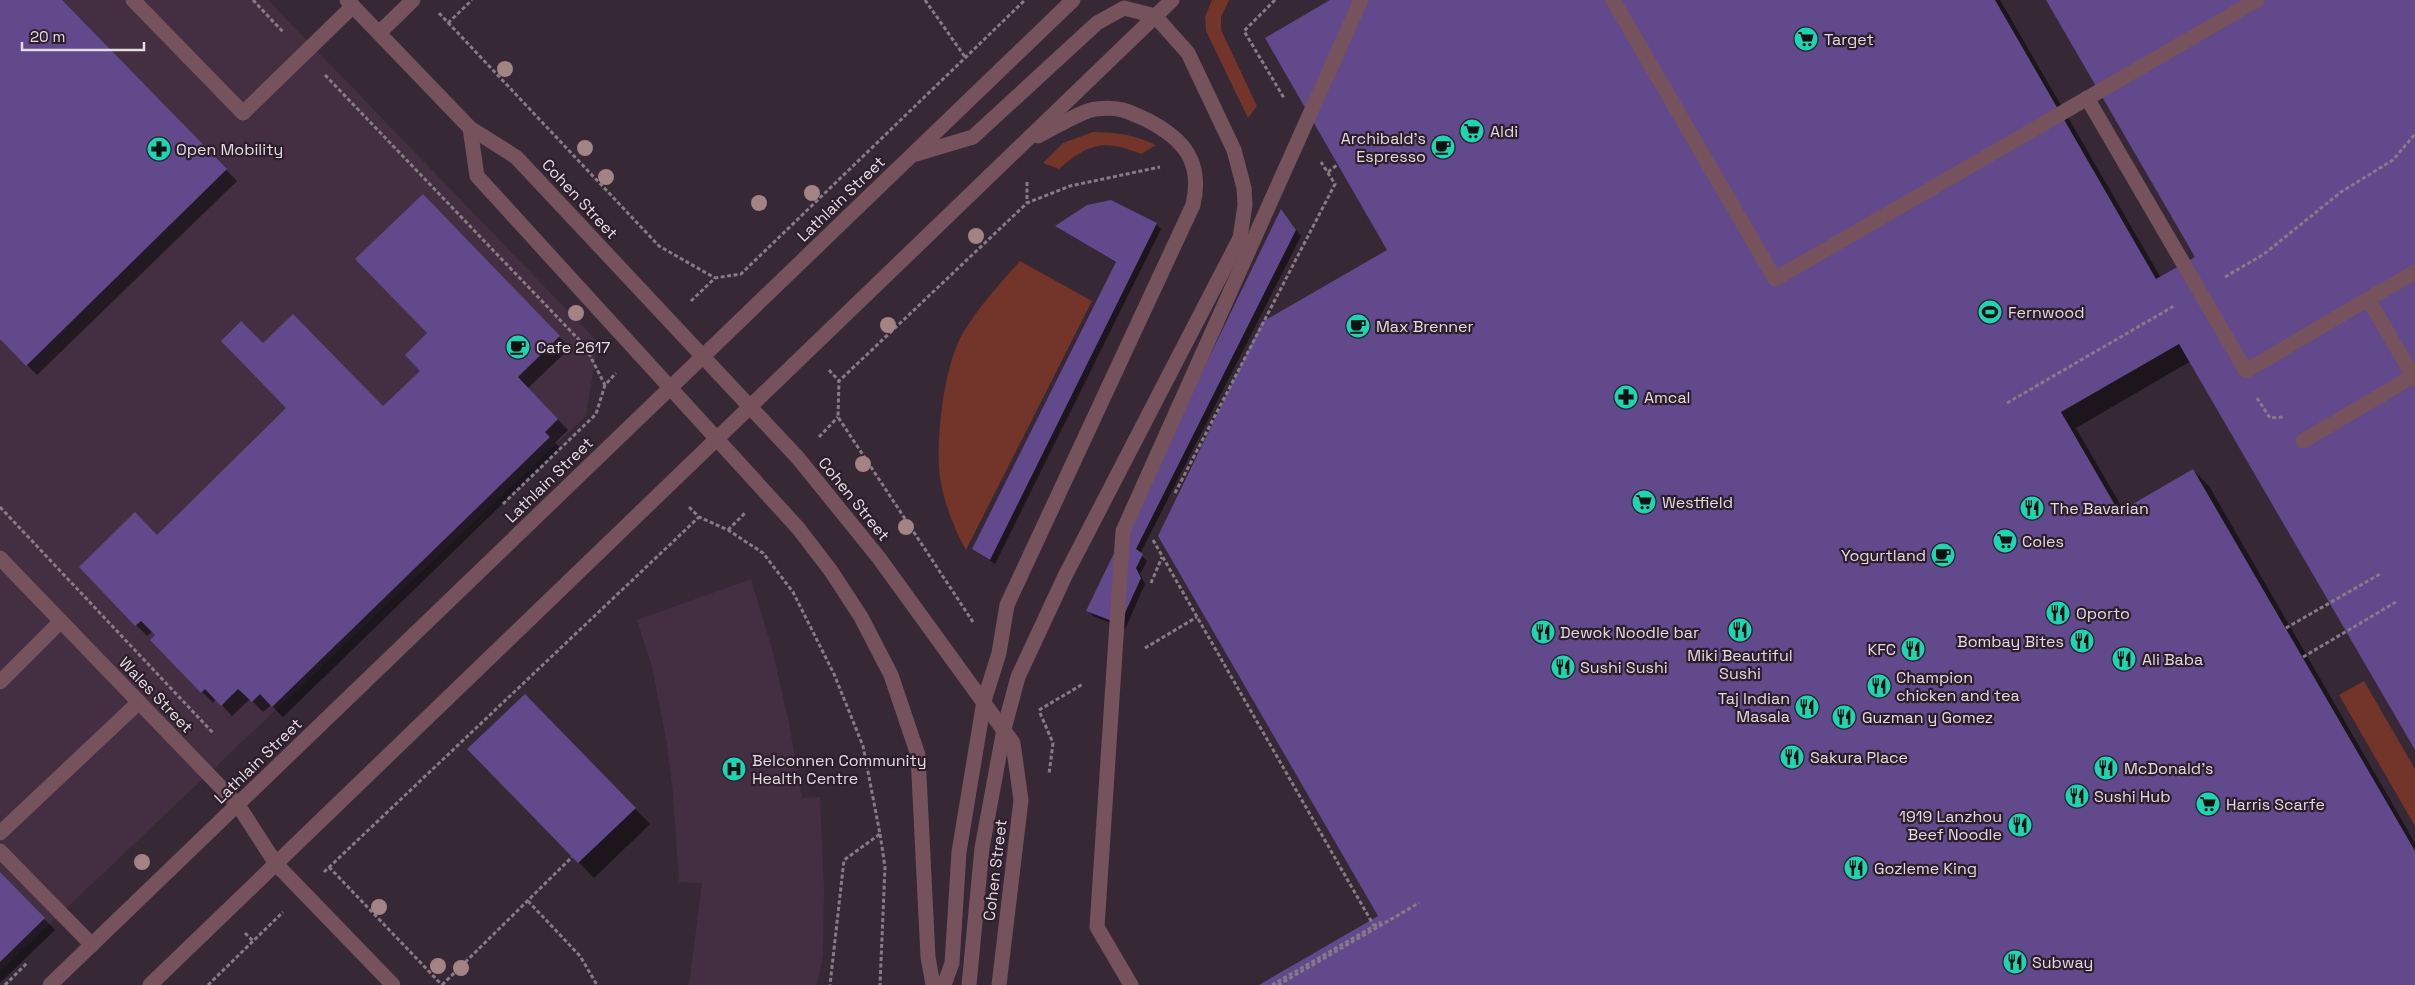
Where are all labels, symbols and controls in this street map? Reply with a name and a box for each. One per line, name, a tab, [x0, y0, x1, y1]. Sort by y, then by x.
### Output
scale bar	[22, 20, 145, 52]
supermarket icon: Target	[1793, 26, 1819, 52]
text: 20 m	[30, 27, 65, 46]
place label: Target	[1824, 29, 1874, 50]
supermarket icon: Aldi	[1459, 118, 1485, 144]
place label: Aldi	[1490, 121, 1518, 142]
place label: Archibald's Espresso	[1341, 128, 1426, 167]
cafe icon: Archibald's Espresso	[1430, 134, 1456, 160]
pharmacy icon: Open Mobility	[146, 136, 172, 162]
place label: Open Mobility	[176, 139, 283, 160]
street label: Lathlain Street	[793, 152, 889, 246]
street label: Cohen Street	[537, 154, 623, 244]
sports icon: Fernwood	[1977, 299, 2003, 325]
place label: Fernwood	[2008, 302, 2085, 323]
cafe icon: Max Brenner	[1345, 313, 1371, 339]
place label: Max Brenner	[1376, 316, 1474, 337]
cafe icon: Cafe 2617	[505, 334, 531, 360]
place label: Cafe 2617	[536, 337, 610, 358]
pharmacy icon: Amcal	[1613, 384, 1639, 410]
place label: Amcal	[1644, 387, 1691, 408]
street label: Lathlain Street	[501, 433, 597, 527]
street label: Cohen Street	[814, 453, 894, 545]
supermarket icon: Westfield	[1631, 489, 1657, 515]
place label: Westfield	[1662, 492, 1733, 513]
restaurant icon: The Bavarian	[2019, 495, 2045, 521]
place label: The Bavarian	[2050, 498, 2149, 519]
supermarket icon: Coles	[1992, 528, 2018, 554]
place label: Coles	[2022, 531, 2064, 552]
cafe icon: Yogurtland	[1930, 542, 1956, 568]
place label: Yogurtland	[1841, 545, 1926, 566]
restaurant icon: Oporto	[2045, 600, 2071, 626]
place label: Oporto	[2076, 603, 2130, 624]
restaurant icon: Miki Beautiful Sushi	[1727, 617, 1753, 643]
restaurant icon: Dewok Noodle bar	[1530, 619, 1556, 645]
place label: Dewok Noodle bar	[1560, 622, 1699, 643]
restaurant icon: Bombay Bites	[2069, 628, 2095, 654]
place label: Bombay Bites	[1957, 631, 2064, 652]
restaurant icon: KFC	[1900, 636, 1926, 662]
place label: KFC	[1867, 639, 1896, 660]
place label: Miki Beautiful Sushi	[1687, 645, 1793, 684]
restaurant icon: Ali Baba	[2111, 646, 2137, 672]
place label: Ali Baba	[2142, 649, 2203, 670]
street label: Wales Street	[114, 653, 198, 737]
restaurant icon: Sushi Sushi	[1550, 654, 1576, 680]
place label: Sushi Sushi	[1580, 657, 1668, 678]
place label: Champion chicken and tea	[1896, 667, 2020, 706]
restaurant icon: Champion chicken and tea	[1866, 673, 1892, 699]
place label: Taj Indian Masala	[1718, 688, 1790, 727]
restaurant icon: Taj Indian Masala	[1794, 694, 1820, 720]
restaurant icon: Guzman y Gomez	[1831, 704, 1857, 730]
place label: Guzman y Gomez	[1862, 707, 1993, 728]
street label: Lathlain Street	[210, 714, 306, 808]
restaurant icon: Sakura Place	[1779, 744, 1805, 770]
place label: Sakura Place	[1810, 747, 1908, 768]
place label: Belconnen Community Health Centre	[752, 750, 927, 789]
restaurant icon: McDonald's	[2093, 755, 2119, 781]
hospital icon: Belconnen Community Health Centre	[721, 756, 747, 782]
place label: McDonald's	[2124, 758, 2214, 779]
restaurant icon: Sushi Hub	[2064, 783, 2090, 809]
place label: Sushi Hub	[2094, 786, 2170, 807]
supermarket icon: Harris Scarfe	[2195, 791, 2221, 817]
place label: Harris Scarfe	[2226, 794, 2325, 815]
place label: 1919 Lanzhou Beef Noodle	[1899, 806, 2002, 845]
restaurant icon: 1919 Lanzhou Beef Noodle	[2007, 812, 2033, 838]
street label: Cohen Street	[978, 818, 1012, 922]
restaurant icon: Gozleme King	[1843, 855, 1869, 881]
place label: Gozleme King	[1874, 858, 1977, 879]
restaurant icon: Subway	[2002, 949, 2028, 975]
place label: Subway	[2032, 952, 2093, 973]

